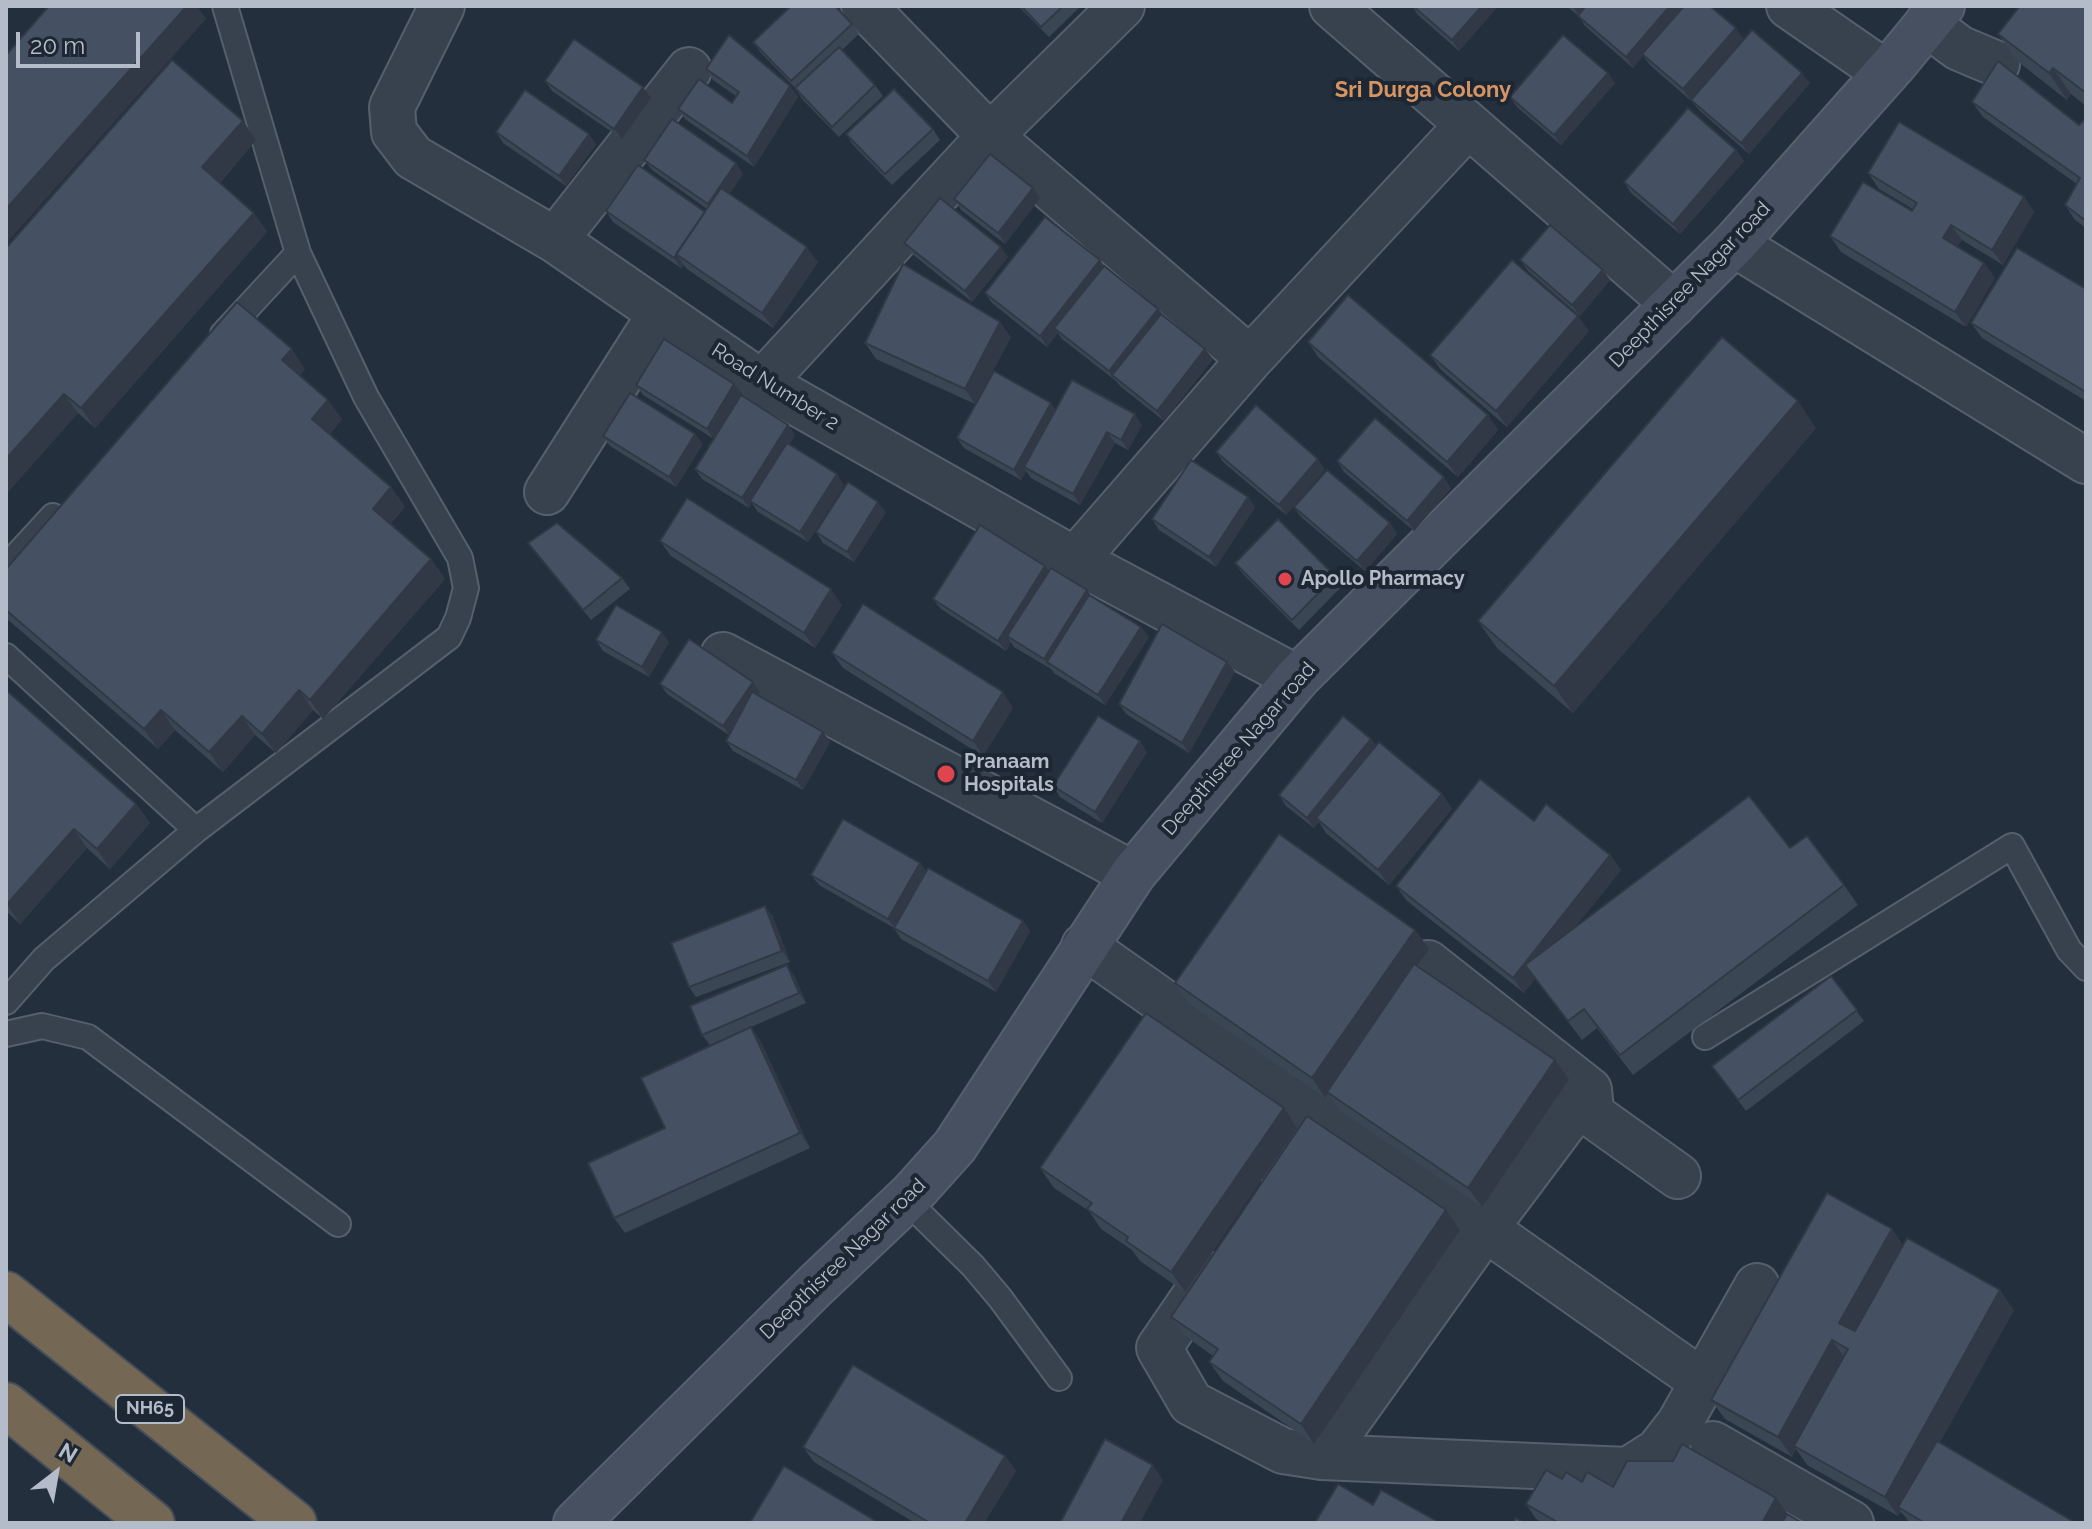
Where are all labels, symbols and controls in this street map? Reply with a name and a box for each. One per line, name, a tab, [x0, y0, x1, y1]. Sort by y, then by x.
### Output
scale bar	[20, 16, 144, 66]
text: 20 m	[30, 31, 85, 60]
district label: Sri Durga Colony	[1335, 77, 1511, 103]
street label: Deepthisree Nagar road	[1605, 197, 1775, 373]
street label: Road Number 2	[707, 338, 843, 436]
place label: Apollo Pharmacy	[1301, 567, 1465, 591]
marker: Apollo Pharmacy	[1276, 570, 1294, 588]
street label: Deepthisree Nagar road	[1157, 658, 1321, 840]
place label: Pranaam Hospitals	[964, 750, 1054, 797]
marker: Pranaam Hospitals	[935, 763, 957, 785]
street label: Deepthisree Nagar road	[755, 1174, 931, 1344]
road number: NH65	[116, 1395, 184, 1423]
north arrow	[16, 1433, 96, 1513]
text: N	[54, 1437, 82, 1468]

